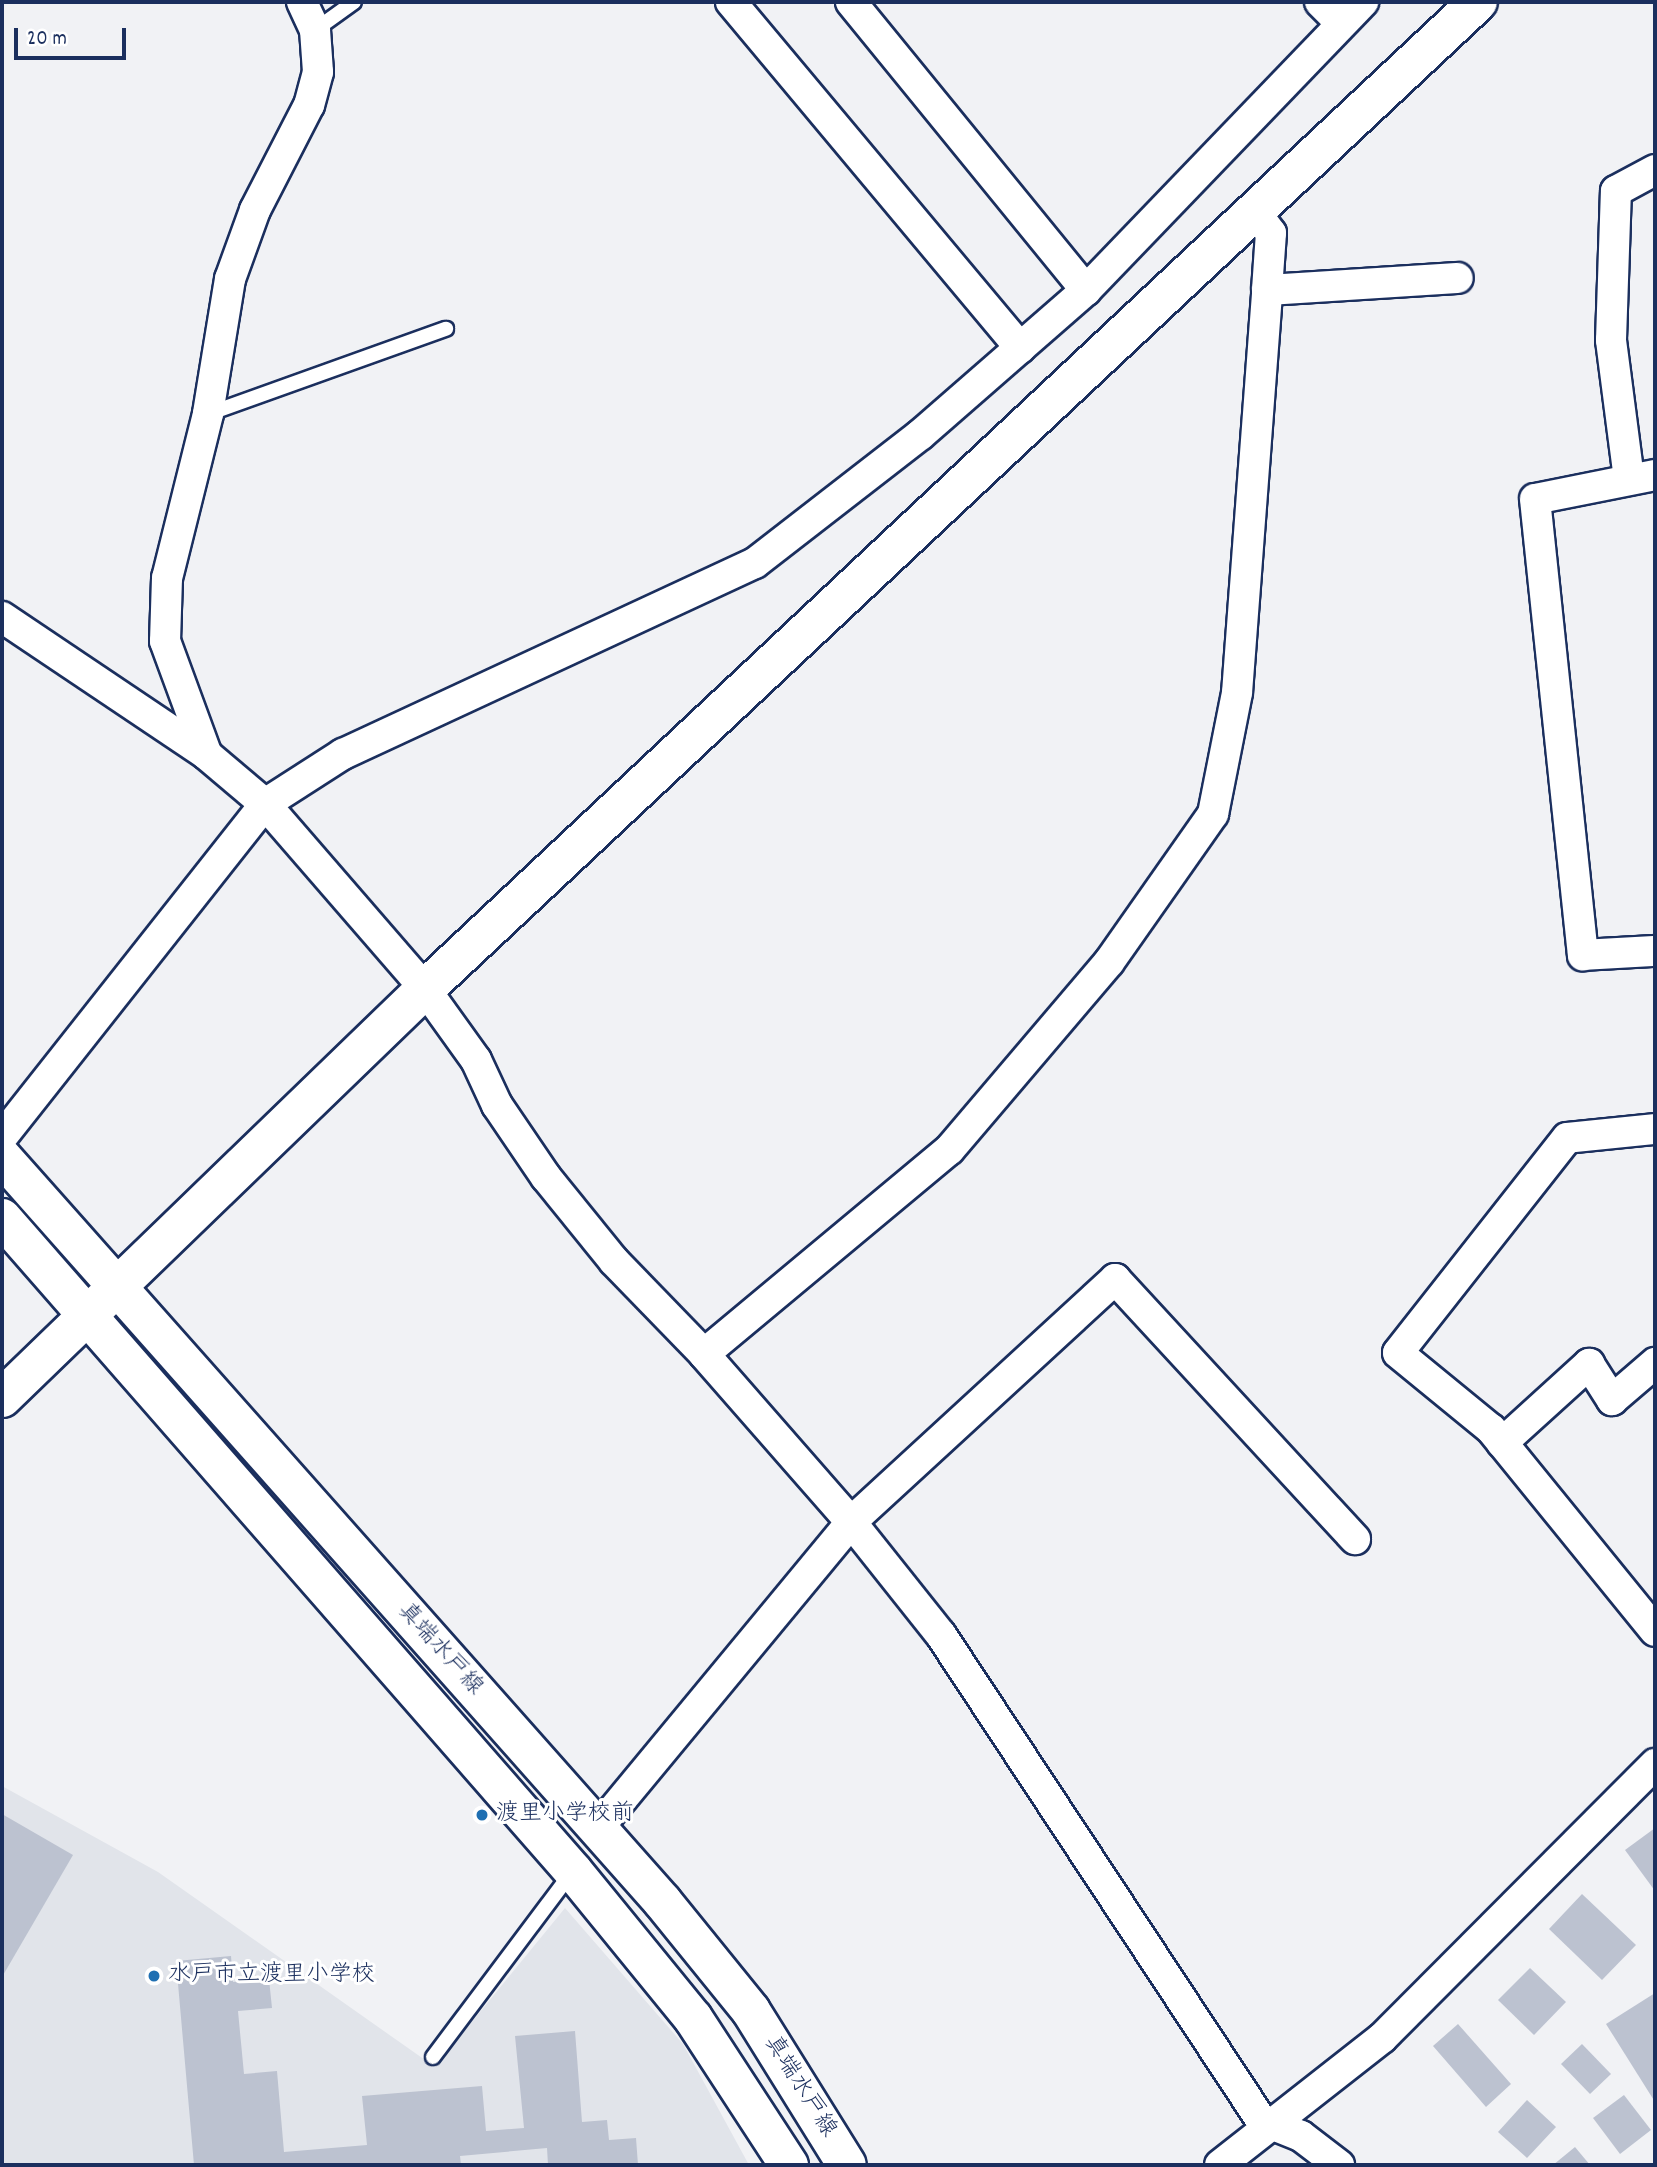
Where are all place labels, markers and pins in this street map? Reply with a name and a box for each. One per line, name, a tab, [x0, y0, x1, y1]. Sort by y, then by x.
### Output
place label: 渡里小学校前	[496, 1801, 634, 1829]
marker: 渡里小学校前	[474, 1807, 490, 1823]
place label: 水戸市立渡里小学校	[168, 1962, 375, 1990]
marker: 水戸市立渡里小学校	[146, 1968, 162, 1984]

